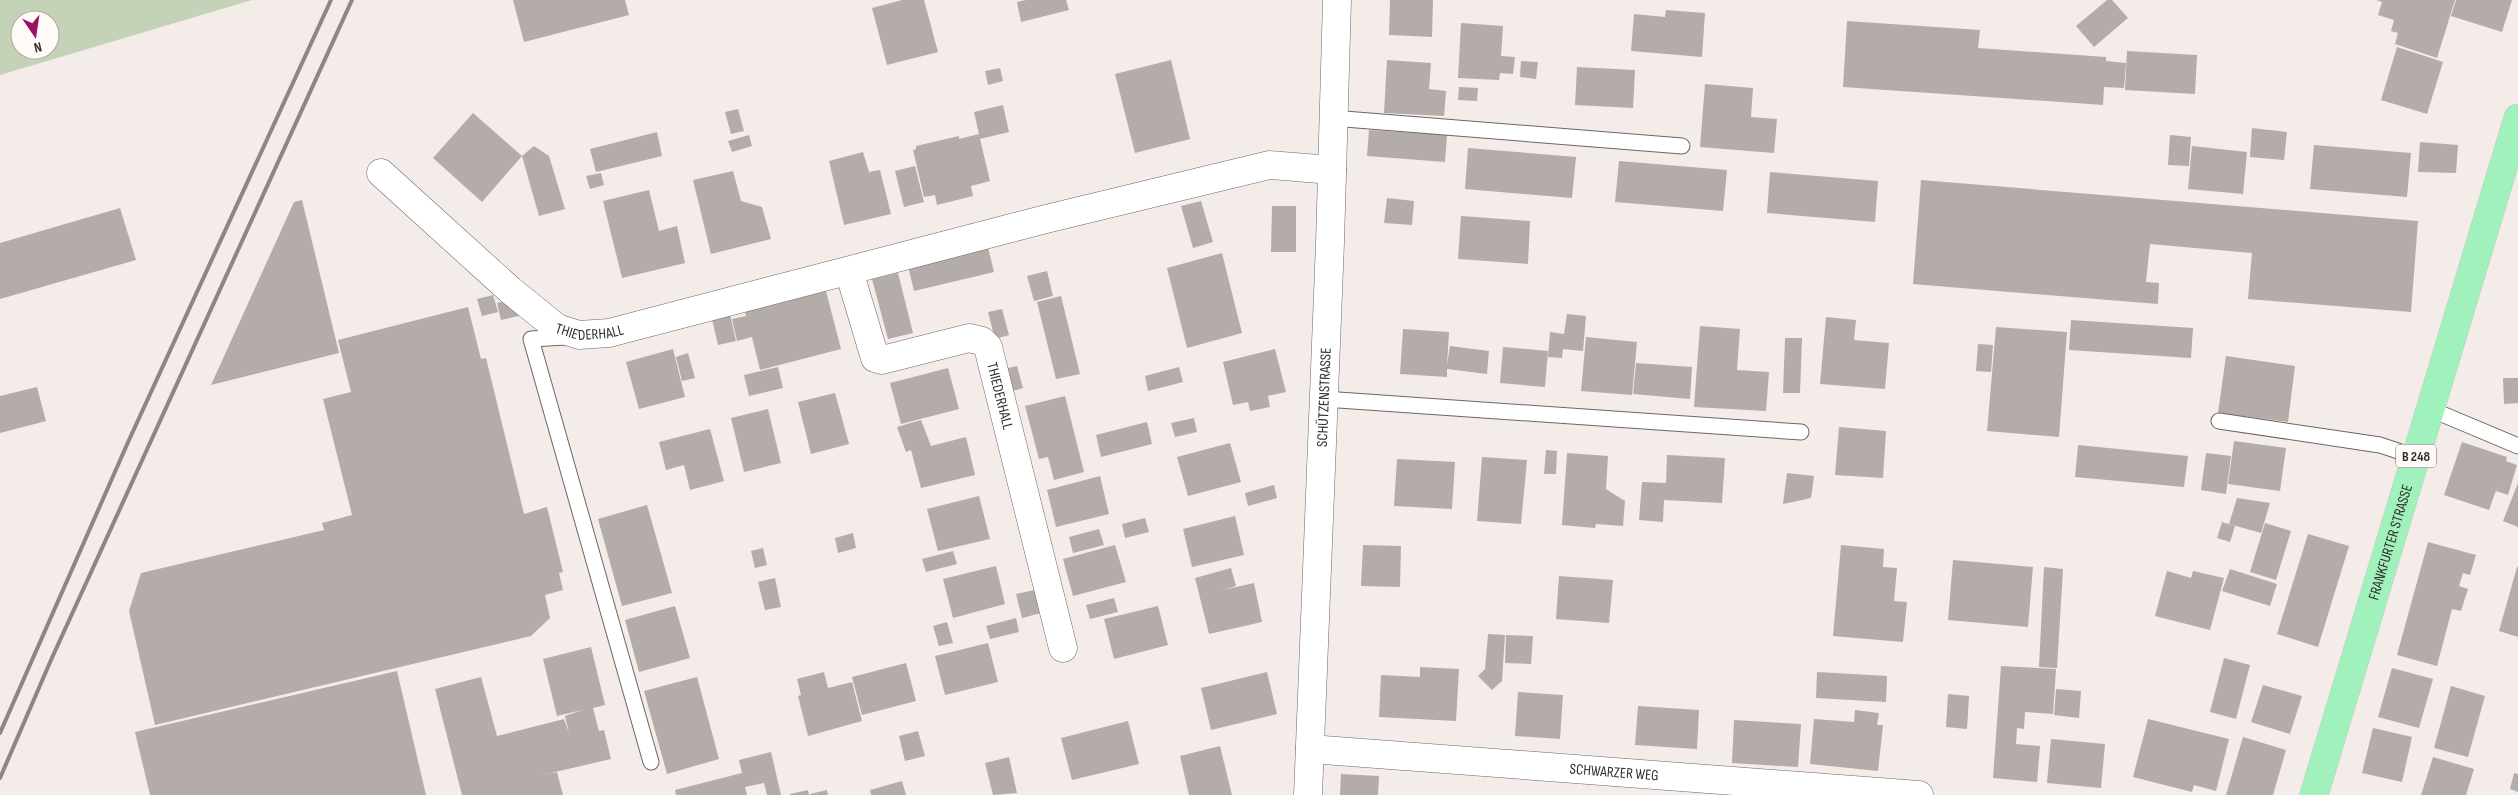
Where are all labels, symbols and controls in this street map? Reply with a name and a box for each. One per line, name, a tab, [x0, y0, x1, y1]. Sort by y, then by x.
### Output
north arrow	[10, 10, 60, 60]
text: N	[32, 38, 43, 56]
street label: THIEDERHALL	[553, 319, 626, 345]
street label: SCHÜTZENSTRASSE	[1312, 347, 1335, 447]
street label: THIEDERHALL	[983, 360, 1018, 432]
road number: B 248	[2396, 444, 2436, 468]
street label: FRANKFURTER STRASSE	[2364, 482, 2417, 602]
street label: SCHWARZER WEG	[1569, 759, 1659, 785]

